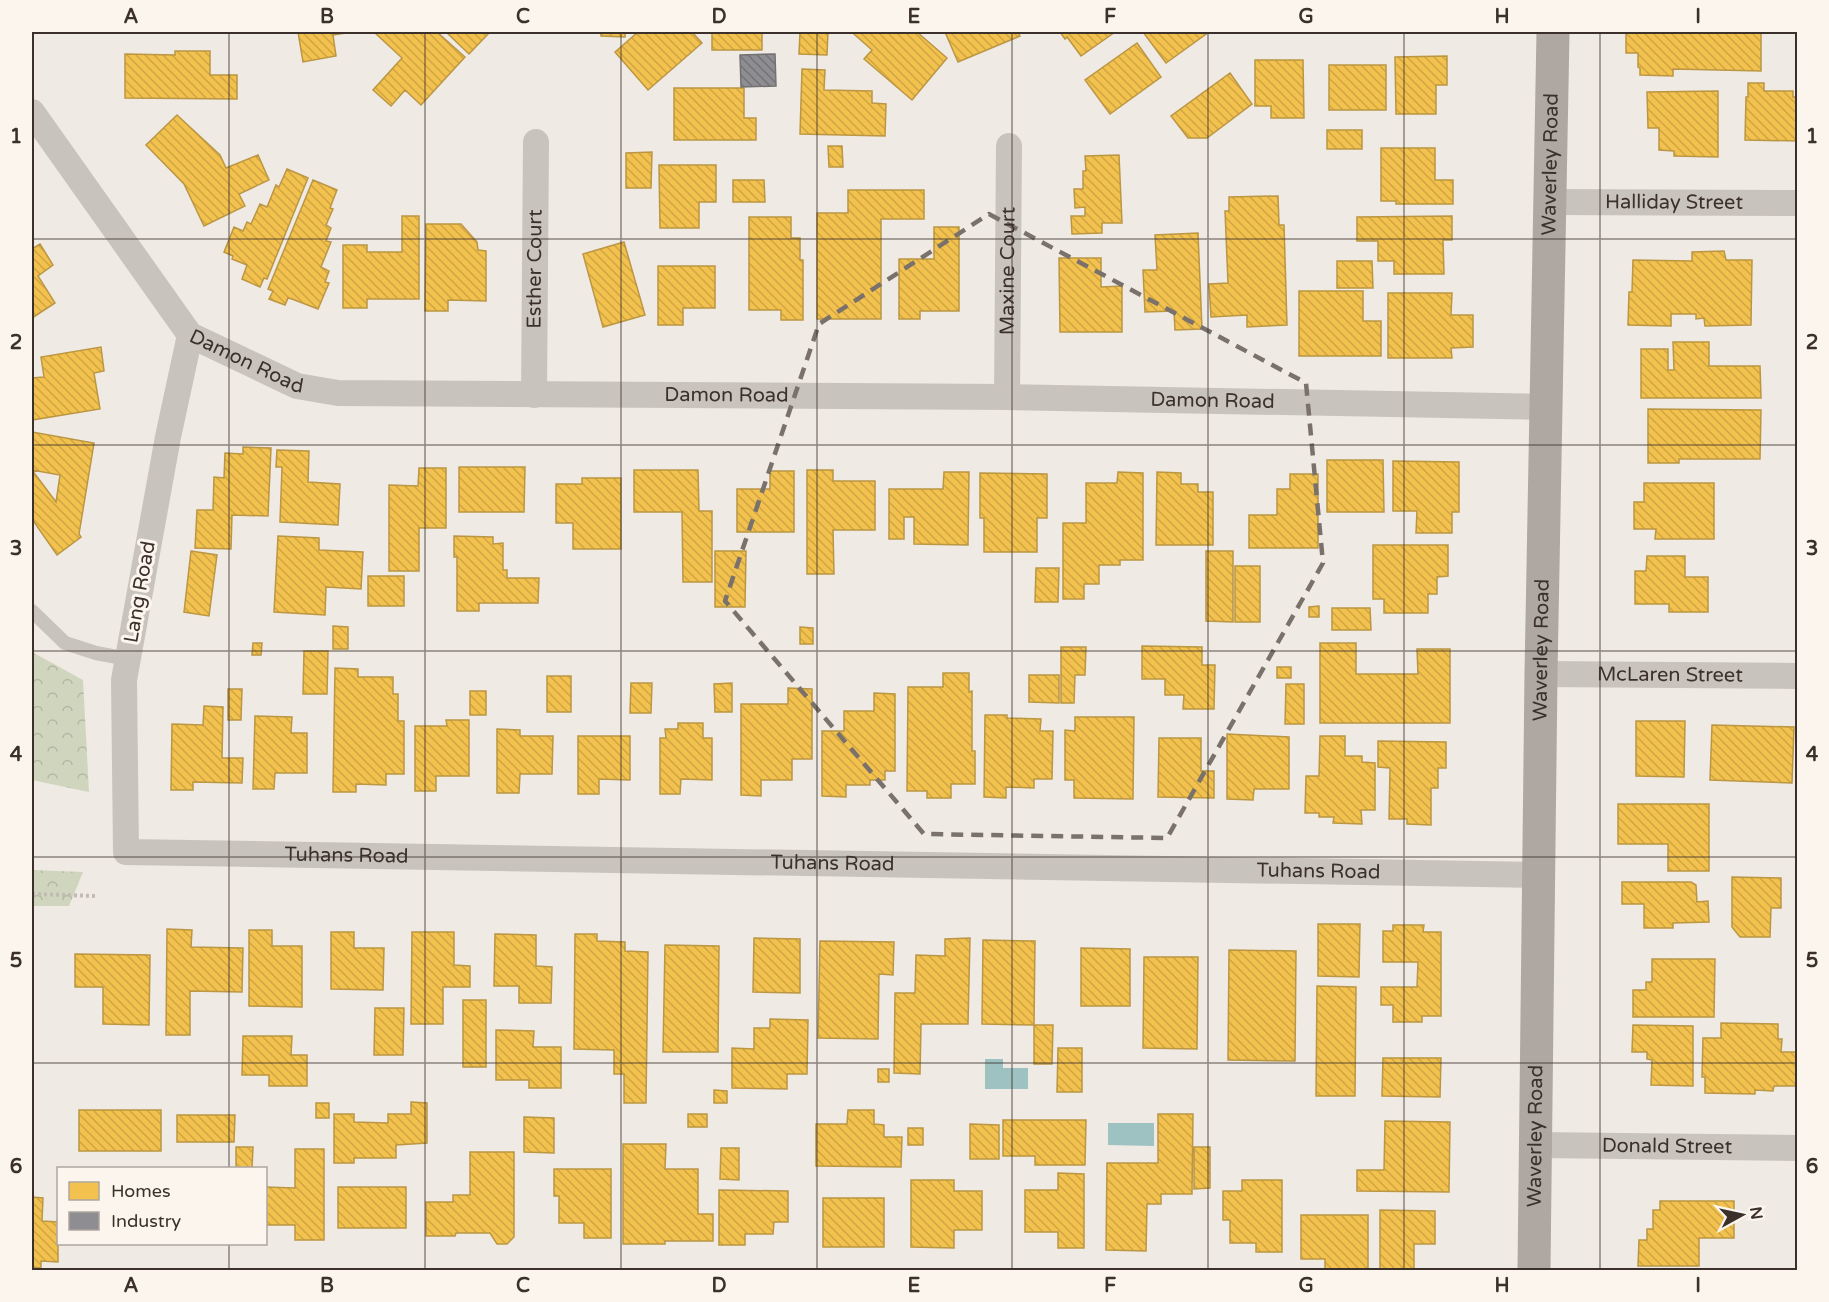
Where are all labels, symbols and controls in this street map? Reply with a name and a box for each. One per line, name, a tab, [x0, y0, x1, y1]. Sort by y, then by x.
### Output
text: A	[124, 5, 139, 29]
text: B	[320, 5, 334, 29]
text: C	[516, 5, 530, 29]
text: D	[711, 5, 727, 29]
text: E	[908, 5, 921, 29]
text: F	[1104, 5, 1116, 29]
text: G	[1298, 5, 1314, 29]
text: H	[1494, 5, 1510, 29]
text: I	[1695, 5, 1701, 29]
street label: Waverley Road	[1537, 93, 1564, 236]
text: 1	[10, 125, 22, 149]
text: 1	[1806, 125, 1818, 149]
street label: Halliday Street	[1605, 190, 1743, 215]
street label: Maxine Court	[995, 206, 1021, 335]
street label: Esther Court	[523, 209, 547, 329]
street label: Damon Road	[185, 324, 305, 399]
text: 2	[10, 331, 22, 355]
text: 2	[1806, 331, 1818, 355]
street label: Damon Road	[664, 383, 789, 408]
street label: Damon Road	[1150, 388, 1275, 414]
text: 3	[10, 537, 22, 561]
text: 3	[1806, 537, 1818, 561]
street label: Lang Road	[119, 539, 161, 645]
street label: Waverley Road	[1528, 579, 1555, 721]
street label: McLaren Street	[1597, 662, 1743, 688]
text: 4	[10, 743, 23, 767]
text: 4	[1806, 743, 1819, 767]
street label: Tuhans Road	[285, 843, 409, 869]
street label: Tuhans Road	[770, 850, 895, 877]
street label: Tuhans Road	[1256, 858, 1381, 884]
text: 5	[10, 949, 22, 973]
text: 5	[1806, 949, 1818, 973]
street label: Waverley Road	[1523, 1065, 1548, 1207]
street label: Donald Street	[1602, 1134, 1733, 1159]
text: 6	[10, 1155, 22, 1179]
text: 6	[1806, 1155, 1818, 1179]
legend	[57, 1167, 267, 1245]
text: Homes	[111, 1180, 171, 1202]
north arrow	[1712, 1185, 1772, 1245]
text: N	[1745, 1205, 1767, 1221]
text: Industry	[111, 1210, 182, 1232]
text: A	[124, 1274, 139, 1298]
text: B	[320, 1274, 334, 1298]
text: C	[516, 1274, 530, 1298]
text: D	[711, 1274, 727, 1298]
text: E	[908, 1274, 921, 1298]
text: F	[1104, 1274, 1116, 1298]
text: G	[1298, 1274, 1314, 1298]
text: H	[1494, 1274, 1510, 1298]
text: I	[1695, 1274, 1701, 1298]

